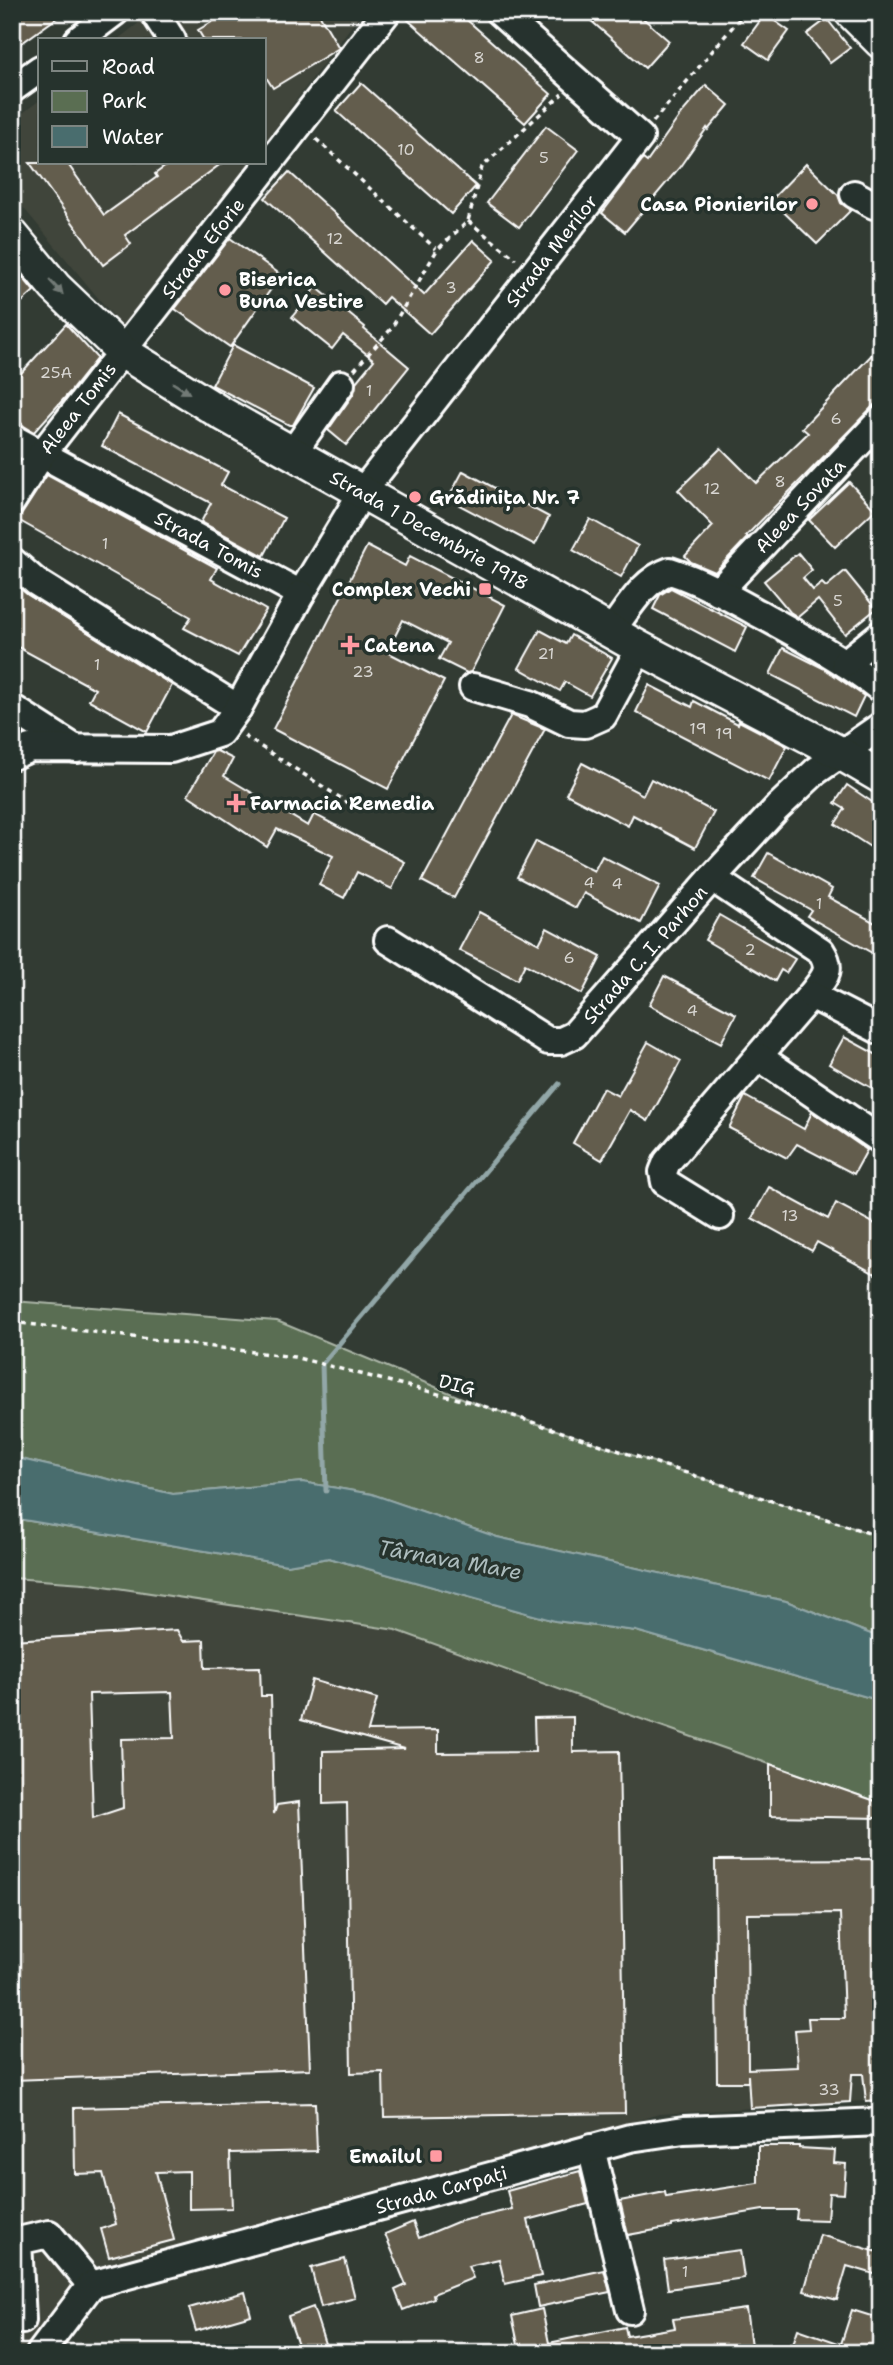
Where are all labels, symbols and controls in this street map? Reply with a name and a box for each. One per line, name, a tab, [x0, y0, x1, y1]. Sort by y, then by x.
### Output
legend	[38, 38, 266, 164]
house number: 8	[473, 47, 485, 68]
text: Road	[102, 53, 155, 81]
text: Park	[102, 87, 147, 115]
text: Water	[102, 123, 164, 151]
house number: 10	[397, 139, 415, 160]
house number: 5	[539, 147, 549, 168]
street label: Strada Merilor	[499, 189, 603, 312]
street label: Strada Eforie	[155, 192, 250, 304]
place label: Casa Pionierilor	[640, 192, 798, 217]
marker: Casa Pionierilor	[804, 196, 820, 212]
house number: 12	[326, 228, 344, 249]
place label: Biserica Buna Vestire	[239, 267, 364, 314]
house number: 3	[445, 277, 457, 298]
one-way arrow	[48, 278, 64, 295]
marker: Biserica Buna Vestire	[217, 282, 233, 298]
street label: Aleea Tomis	[34, 357, 122, 459]
house number: 25A	[40, 362, 72, 383]
house number: 1	[366, 380, 372, 401]
one-way arrow	[172, 382, 191, 395]
house number: 6	[830, 408, 842, 429]
street label: Aleea Sovata	[749, 453, 851, 558]
street label: Strada 1 Decembrie 1918	[326, 464, 533, 596]
house number: 8	[774, 471, 786, 492]
house number: 12	[703, 478, 721, 499]
place label: Grădinița Nr. 7	[429, 485, 580, 511]
marker: Grădinița Nr. 7	[407, 489, 423, 505]
street label: Strada Tomis	[150, 505, 268, 584]
house number: 1	[102, 533, 108, 554]
place label: Complex Vechi	[332, 577, 471, 602]
marker: Complex Vechi	[477, 581, 493, 597]
house number: 5	[833, 590, 843, 611]
place label: Catena	[364, 633, 434, 658]
marker: Catena	[342, 637, 358, 653]
house number: 21	[537, 643, 555, 664]
house number: 1	[94, 654, 100, 675]
house number: 23	[352, 661, 374, 682]
house number: 19	[689, 718, 707, 739]
house number: 19	[715, 723, 733, 744]
place label: Farmacia Remedia	[250, 791, 434, 816]
marker: Farmacia Remedia	[228, 795, 244, 811]
house number: 4	[583, 872, 595, 893]
house number: 4	[611, 873, 623, 894]
street label: Strada C. I. Parhon	[577, 880, 713, 1029]
house number: 1	[816, 893, 822, 914]
house number: 2	[744, 939, 756, 960]
house number: 6	[563, 947, 575, 968]
house number: 4	[686, 1000, 698, 1021]
house number: 13	[781, 1205, 799, 1226]
street label: DIG	[436, 1368, 478, 1402]
water label: Târnava Mare	[376, 1534, 524, 1586]
house number: 33	[818, 2079, 840, 2100]
place label: Emailul	[349, 2144, 422, 2169]
marker: Emailul	[428, 2148, 444, 2164]
street label: Strada Carpați	[373, 2160, 510, 2219]
house number: 1	[682, 2261, 688, 2282]

